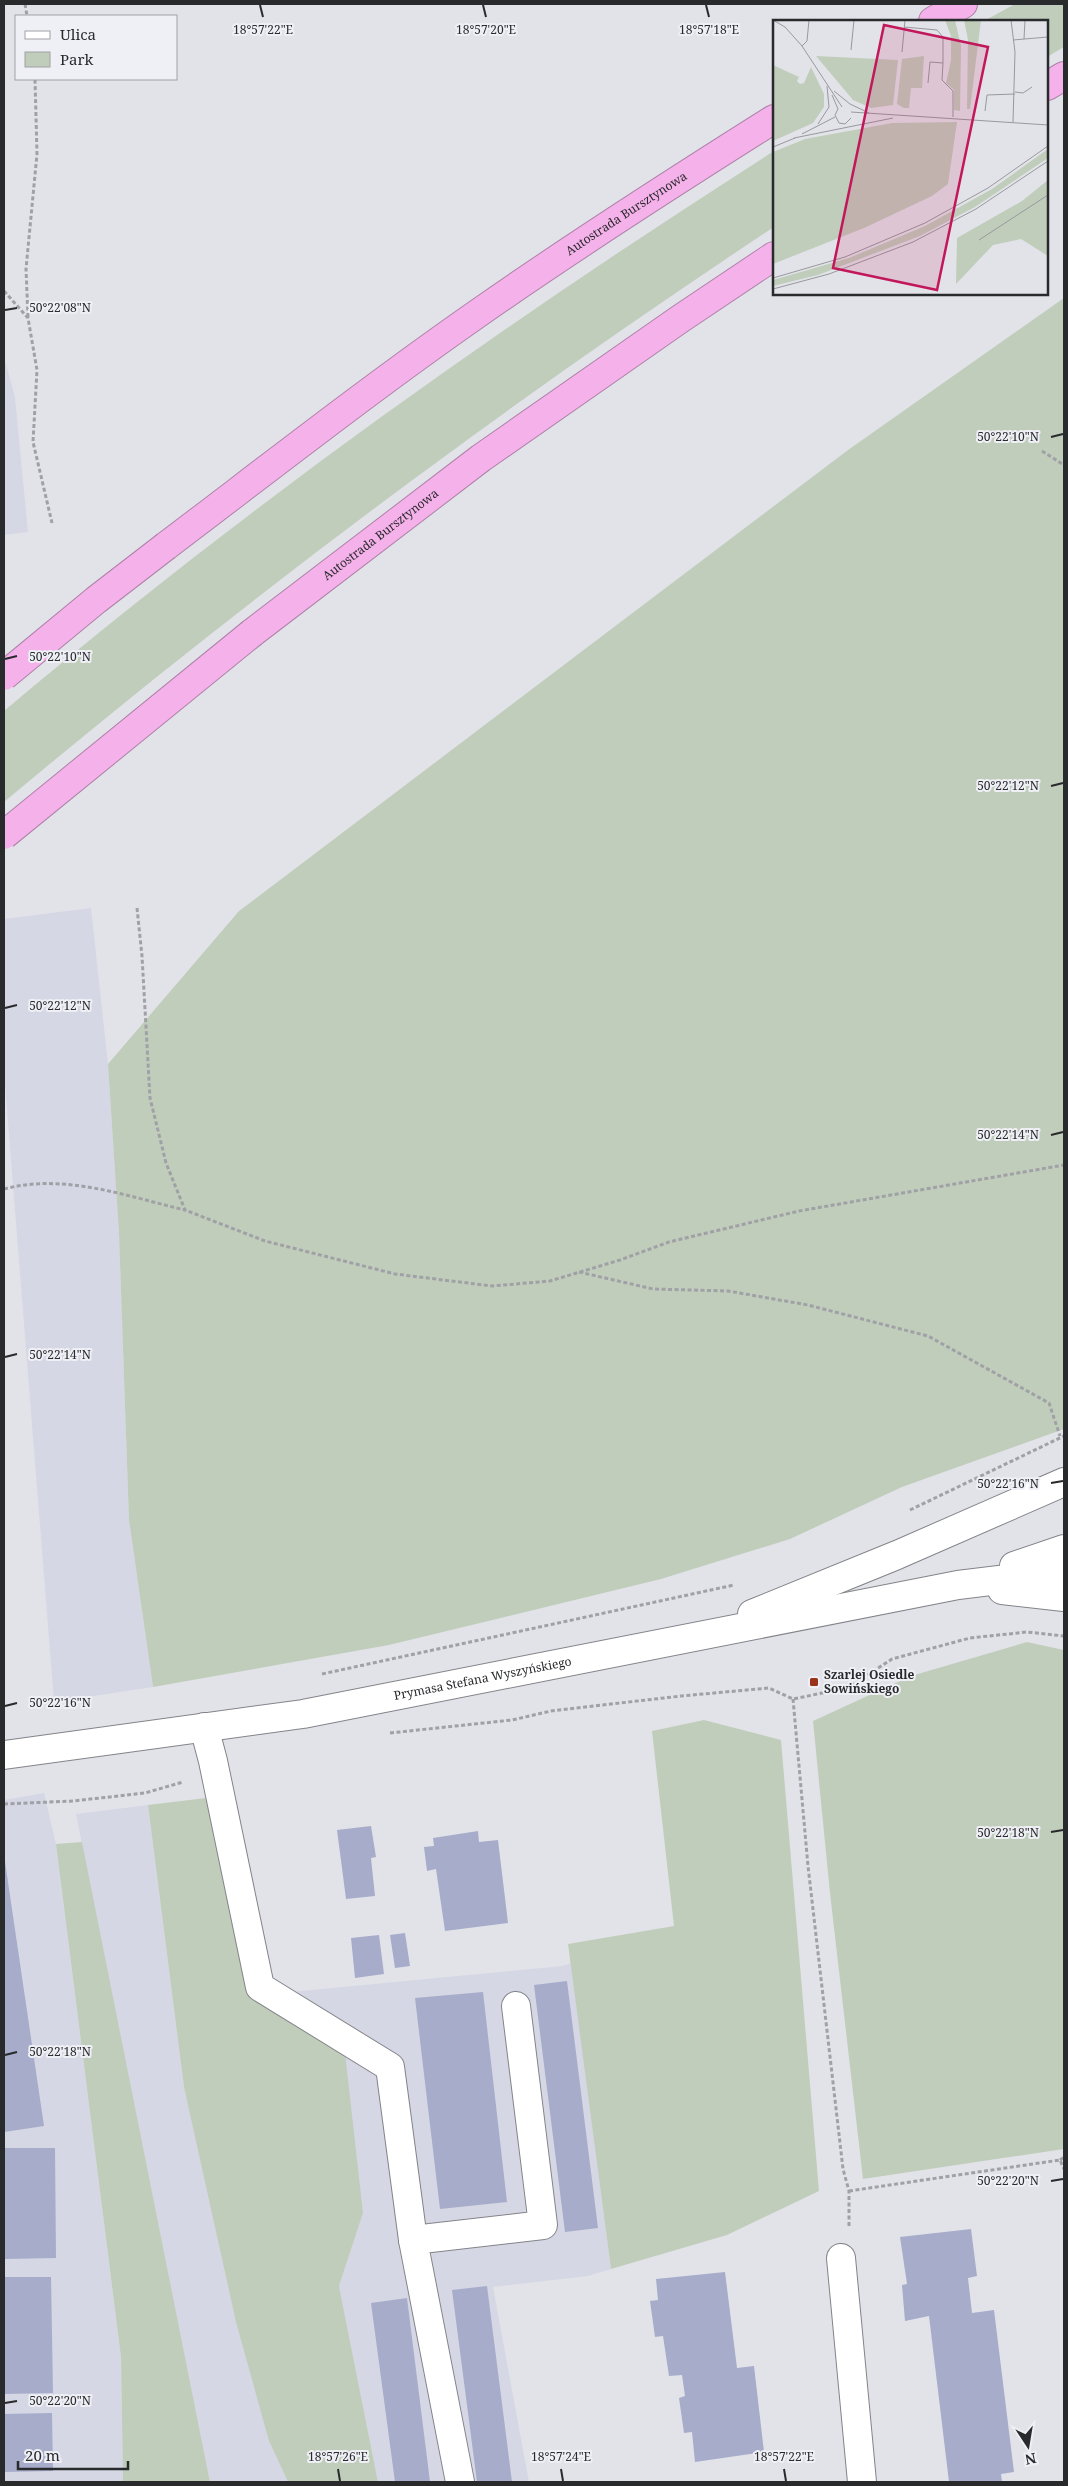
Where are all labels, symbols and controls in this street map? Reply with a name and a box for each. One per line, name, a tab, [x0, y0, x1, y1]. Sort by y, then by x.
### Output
legend	[15, 15, 178, 80]
inset map	[773, 20, 1048, 295]
text: 18°57'22"E	[233, 21, 293, 38]
text: 18°57'20"E	[456, 21, 516, 38]
text: 18°57'18"E	[679, 21, 739, 38]
text: Ulica	[60, 24, 96, 44]
text: Park	[60, 49, 94, 69]
street label: Autostrada Bursztynowa	[562, 167, 690, 259]
text: 50°22'08"N	[29, 299, 91, 316]
text: 50°22'10"N	[977, 428, 1039, 445]
street label: Autostrada Bursztynowa	[319, 484, 442, 584]
text: 50°22'10"N	[29, 648, 91, 665]
text: 50°22'12"N	[977, 777, 1039, 794]
text: 50°22'12"N	[29, 997, 91, 1014]
text: 50°22'14"N	[977, 1126, 1039, 1143]
text: 50°22'14"N	[29, 1346, 91, 1363]
text: 50°22'16"N	[977, 1475, 1039, 1492]
street label: Prymasa Stefana Wyszyńskiego	[392, 1652, 573, 1704]
place label: Szarlej Osiedle Sowińskiego	[824, 1666, 914, 1697]
marker: Szarlej Osiedle Sowińskiego	[808, 1676, 820, 1688]
text: 50°22'16"N	[29, 1694, 91, 1711]
text: 50°22'18"N	[977, 1824, 1039, 1841]
text: 50°22'18"N	[29, 2043, 91, 2060]
text: 50°22'20"N	[977, 2172, 1039, 2189]
text: 50°22'20"N	[29, 2392, 91, 2409]
north arrow	[1003, 2421, 1053, 2471]
scale bar	[18, 2438, 128, 2470]
text: 20 m	[25, 2445, 60, 2465]
text: 18°57'26"E	[308, 2448, 368, 2465]
text: 18°57'24"E	[531, 2448, 591, 2465]
text: 18°57'22"E	[754, 2448, 814, 2465]
text: N	[1023, 2449, 1038, 2470]

